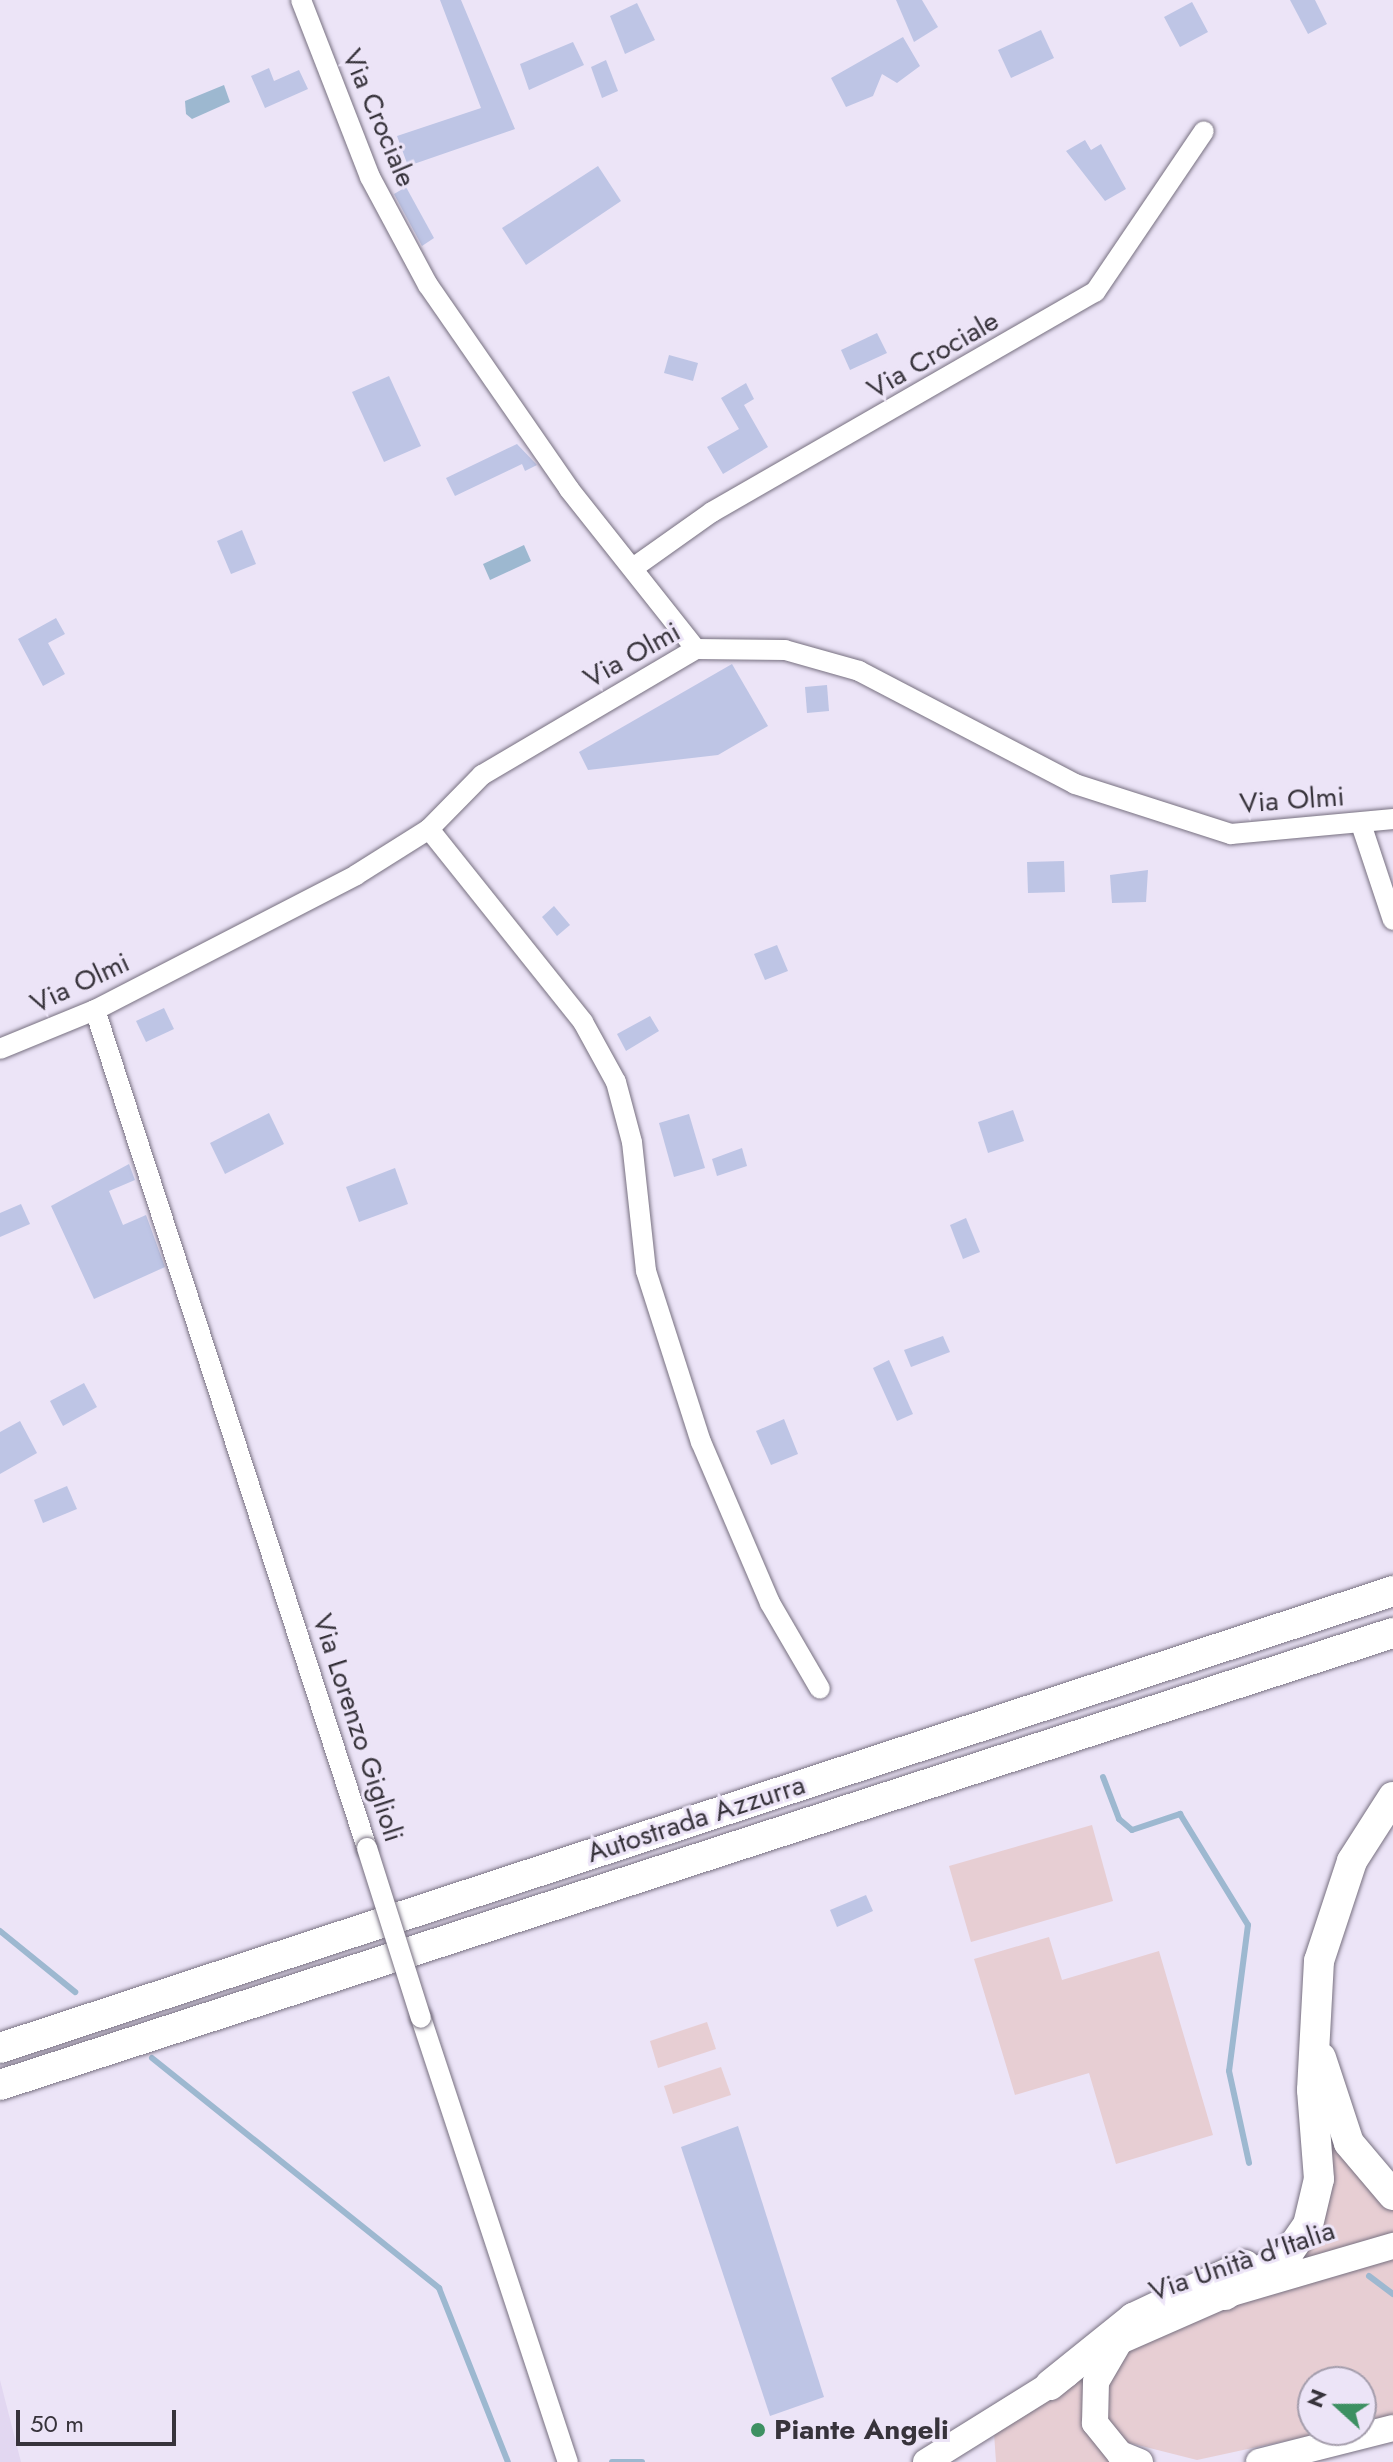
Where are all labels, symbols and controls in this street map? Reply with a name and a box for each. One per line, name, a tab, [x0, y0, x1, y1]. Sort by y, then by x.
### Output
street label: Via Crociale	[335, 44, 423, 192]
street label: Via Crociale	[861, 304, 1005, 406]
street label: Via Olmi	[578, 615, 686, 695]
street label: Via Olmi	[1238, 780, 1346, 820]
street label: Via Olmi	[25, 946, 135, 1020]
street label: Via Lorenzo Giglioli	[305, 1610, 411, 1846]
street label: Autostrada Azzurra	[583, 1768, 809, 1870]
street label: Via Unità d'Italia	[1145, 2214, 1339, 2308]
north arrow	[1297, 2366, 1377, 2446]
text: N	[1298, 2384, 1335, 2412]
scale bar	[20, 2394, 180, 2444]
text: 50 m	[30, 2406, 84, 2441]
place label: Piante Angeli	[774, 2413, 949, 2447]
marker: Piante Angeli	[749, 2421, 767, 2439]

